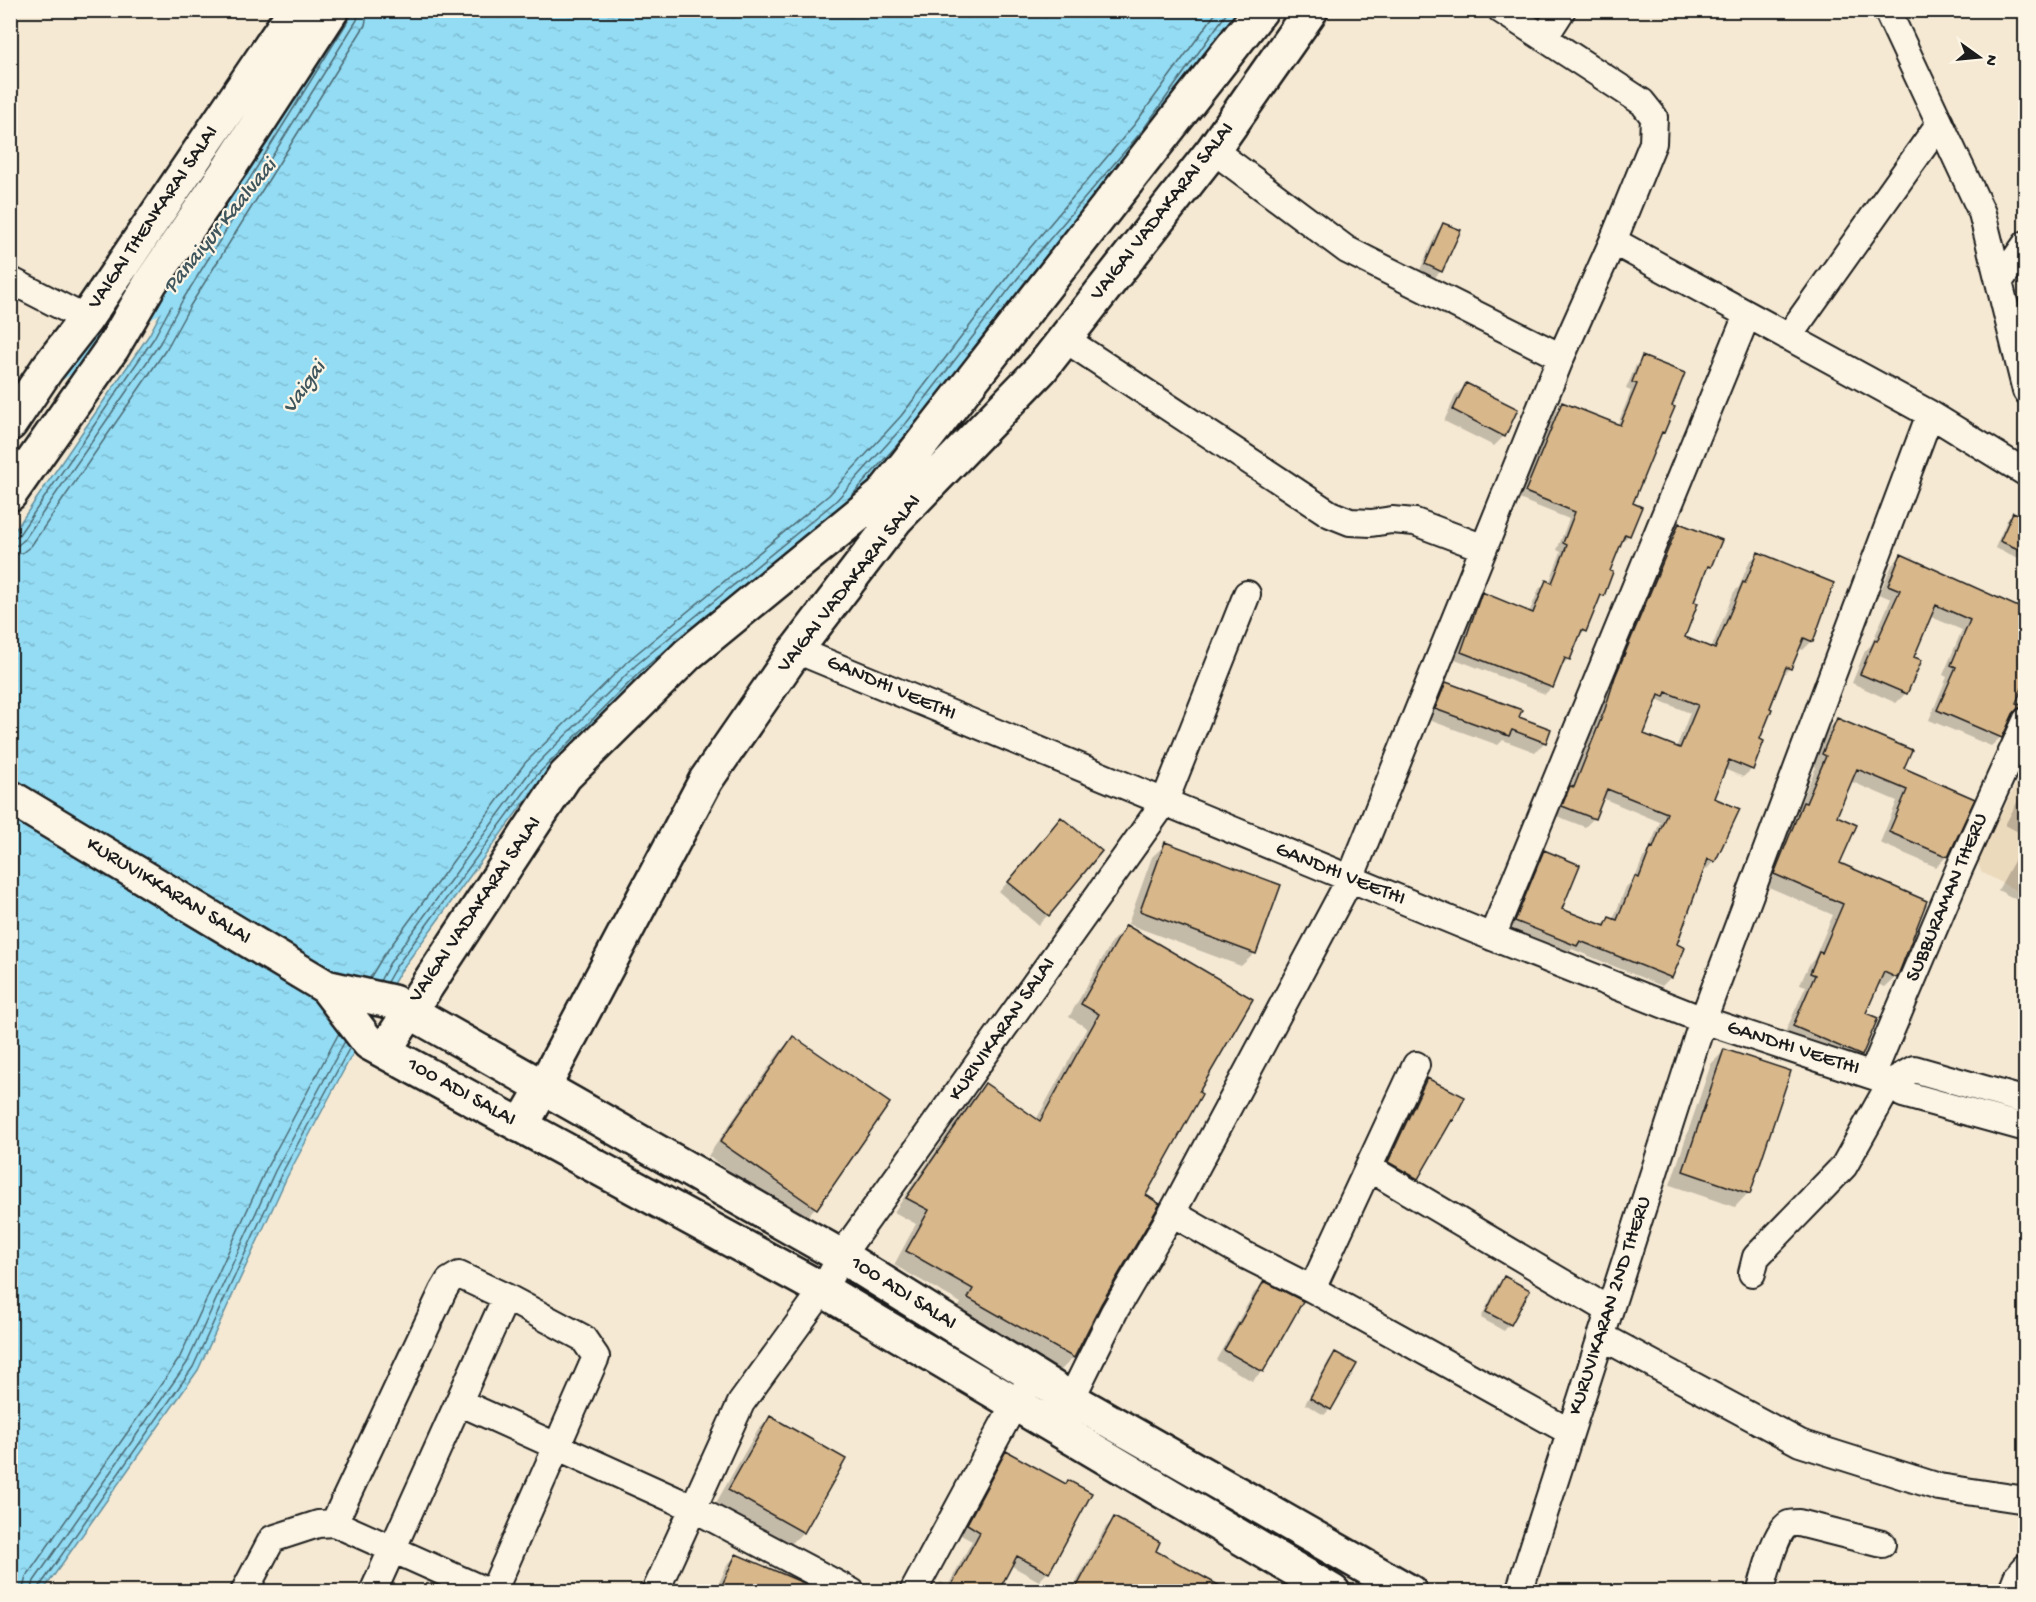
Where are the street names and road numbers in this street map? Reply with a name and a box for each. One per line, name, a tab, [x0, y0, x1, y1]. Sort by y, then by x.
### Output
street label: VAIGAI VADAKARAI SALAI	[1085, 118, 1240, 307]
street label: VAIGAI THENKARAI SALAI	[83, 121, 225, 315]
street label: VAIGAI VADAKARAI SALAI	[772, 490, 927, 679]
street label: GANDHI VEETHI	[823, 651, 959, 727]
street label: SUBBURAMAN THERU	[1901, 810, 1995, 986]
street label: VAIGAI VADAKARAI SALAI	[404, 812, 548, 1009]
street label: KURUVIKKARAN SALAI	[81, 833, 255, 951]
street label: GANDHI VEETHI	[1271, 838, 1409, 912]
street label: KURIVIKARAN SALAI	[944, 953, 1062, 1107]
street label: GANDHI VEETHI	[1724, 1016, 1862, 1082]
street label: 100 ADI SALAI	[401, 1052, 520, 1133]
street label: KURUVIKARAN 2ND THERU	[1564, 1193, 1658, 1419]
street label: 100 ADI SALAI	[844, 1251, 961, 1337]

